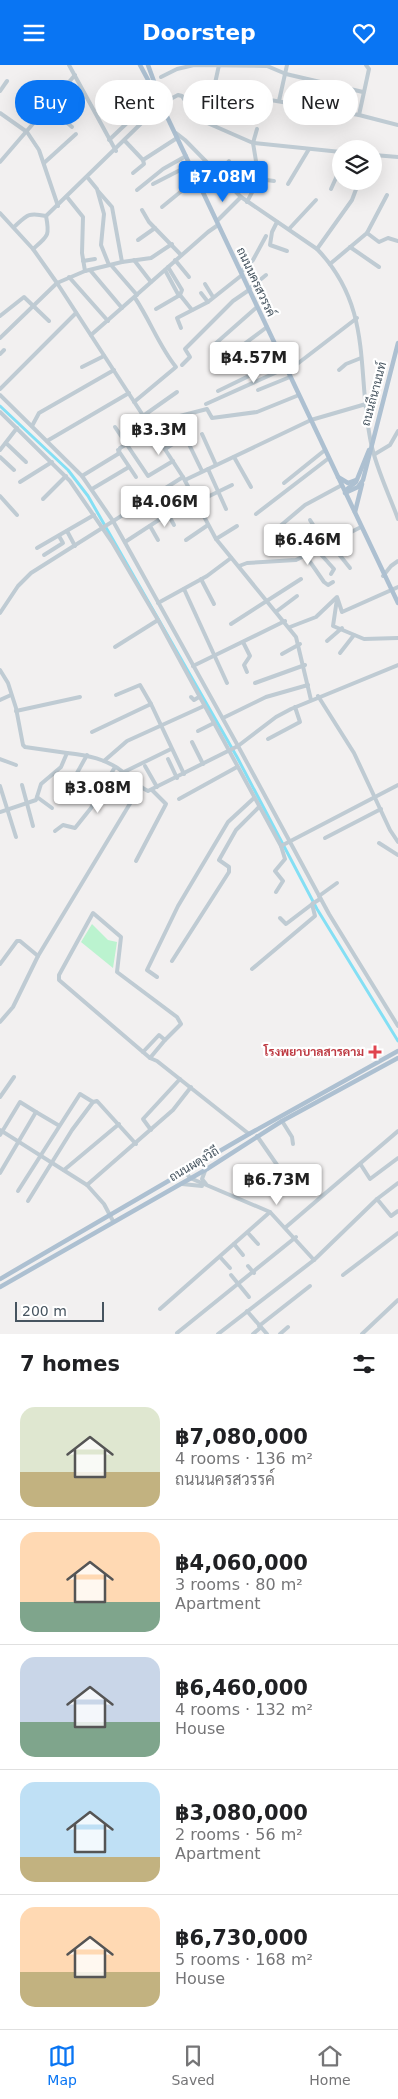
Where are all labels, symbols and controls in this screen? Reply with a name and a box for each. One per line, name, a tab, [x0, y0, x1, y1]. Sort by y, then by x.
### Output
icon: menu	[20, 19, 48, 47]
icon: heart	[350, 19, 378, 47]
text: Doorstep	[142, 20, 256, 45]
chip: Buy	[15, 80, 85, 125]
chip: Rent	[95, 80, 173, 125]
chip: Filters	[183, 80, 273, 125]
chip: New	[283, 80, 358, 125]
map controls	[332, 140, 382, 190]
button: layers	[332, 140, 382, 190]
pin: ฿7.08M	[182, 161, 264, 203]
text: ฿7.08M	[190, 167, 256, 186]
street label: ถนนนครสวรรค์	[234, 245, 279, 319]
pin: ฿4.57M	[213, 341, 295, 384]
text: ฿4.57M	[221, 348, 287, 367]
street label: ถนนถีนานนท์	[358, 360, 389, 428]
pin: ฿3.3M	[124, 413, 194, 456]
text: ฿3.3M	[131, 420, 187, 439]
pin: ฿4.06M	[124, 485, 206, 528]
text: ฿4.06M	[132, 492, 198, 511]
pin: ฿6.46M	[267, 523, 349, 566]
text: ฿6.46M	[275, 530, 341, 549]
pin: ฿3.08M	[57, 771, 139, 814]
text: ฿3.08M	[65, 778, 131, 797]
place label: โรงพยาบาลสารคาม	[263, 1044, 364, 1059]
marker: โรงพยาบาลสารคาม	[368, 1045, 382, 1059]
street label: ถนนผดุงวิถี	[166, 1143, 222, 1186]
pin: ฿6.73M	[236, 1163, 318, 1206]
text: ฿6.73M	[244, 1170, 310, 1189]
scale bar	[15, 1299, 104, 1322]
text: 200 m	[22, 1303, 67, 1319]
icon: filters	[350, 1350, 378, 1378]
text: 7 homes	[20, 1352, 120, 1376]
text: ฿7,080,000	[175, 1425, 308, 1449]
icon: home	[60, 1427, 120, 1487]
text: 4 rooms · 136 m²	[175, 1449, 313, 1468]
text: ถนนนครสวรรค์	[175, 1470, 275, 1489]
text: ฿4,060,000	[175, 1551, 308, 1575]
icon: home	[60, 1552, 120, 1612]
text: 3 rooms · 80 m²	[175, 1575, 303, 1594]
text: Apartment	[175, 1594, 261, 1613]
text: ฿6,460,000	[175, 1676, 308, 1700]
icon: home	[60, 1677, 120, 1737]
text: 4 rooms · 132 m²	[175, 1700, 313, 1719]
text: House	[175, 1719, 225, 1738]
text: ฿3,080,000	[175, 1801, 308, 1825]
icon: home	[60, 1802, 120, 1862]
text: 2 rooms · 56 m²	[175, 1825, 303, 1844]
text: Apartment	[175, 1844, 261, 1863]
text: ฿6,730,000	[175, 1926, 308, 1950]
icon: home	[60, 1927, 120, 1987]
text: 5 rooms · 168 m²	[175, 1950, 313, 1969]
text: House	[175, 1969, 225, 1988]
tab: Map	[47, 2042, 77, 2088]
tab: Saved	[171, 2042, 215, 2088]
tab: Home	[309, 2042, 351, 2088]

